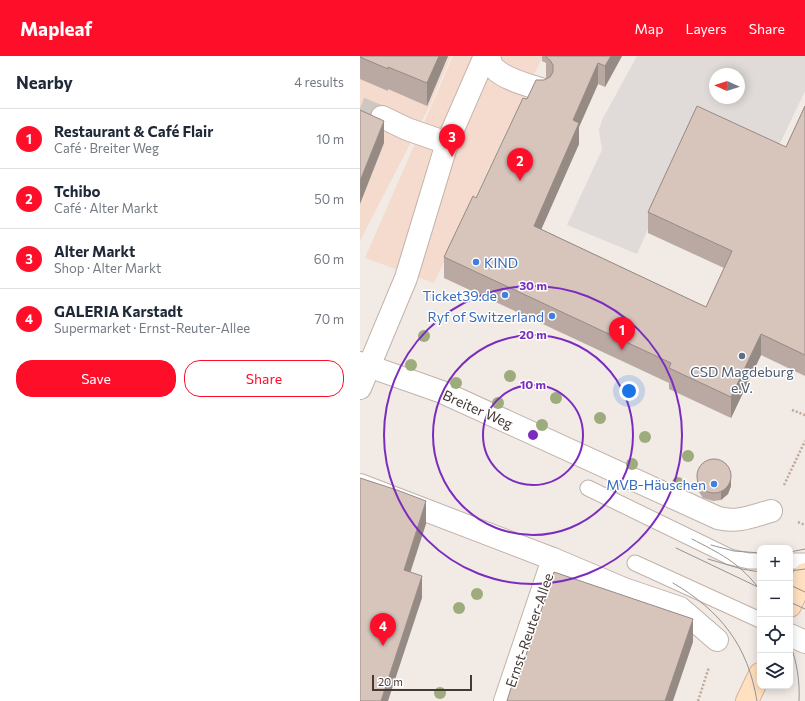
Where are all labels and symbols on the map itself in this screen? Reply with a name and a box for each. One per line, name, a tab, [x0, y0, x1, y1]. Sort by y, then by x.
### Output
north arrow	[709, 68, 745, 104]
pin: 3	[439, 124, 465, 157]
pin: 2	[507, 148, 533, 181]
place label: KIND	[484, 254, 518, 271]
marker: KIND	[471, 257, 481, 267]
text: 30 m	[519, 278, 547, 292]
place label: Ticket39.de	[423, 287, 497, 304]
marker: Ticket39.de	[500, 290, 510, 300]
place label: Ryf of Switzerland	[427, 308, 544, 325]
marker: Ryf of Switzerland	[547, 311, 557, 321]
pin: 1	[609, 317, 635, 350]
text: 20 m	[519, 327, 547, 341]
marker: CSD Magdeburg e.V.	[737, 351, 747, 361]
place label: CSD Magdeburg e.V.	[690, 363, 794, 396]
text: 10 m	[520, 377, 546, 391]
your location	[619, 381, 639, 401]
street label: Breiter Weg	[440, 386, 516, 432]
centre of rings	[526, 428, 540, 442]
place label: MVB-Häuschen	[606, 476, 706, 493]
marker: MVB-Häuschen	[709, 479, 719, 489]
street label: Ernst-Reuter-Allee	[501, 571, 557, 689]
pin: 4	[370, 613, 396, 646]
scale bar	[372, 673, 472, 692]

